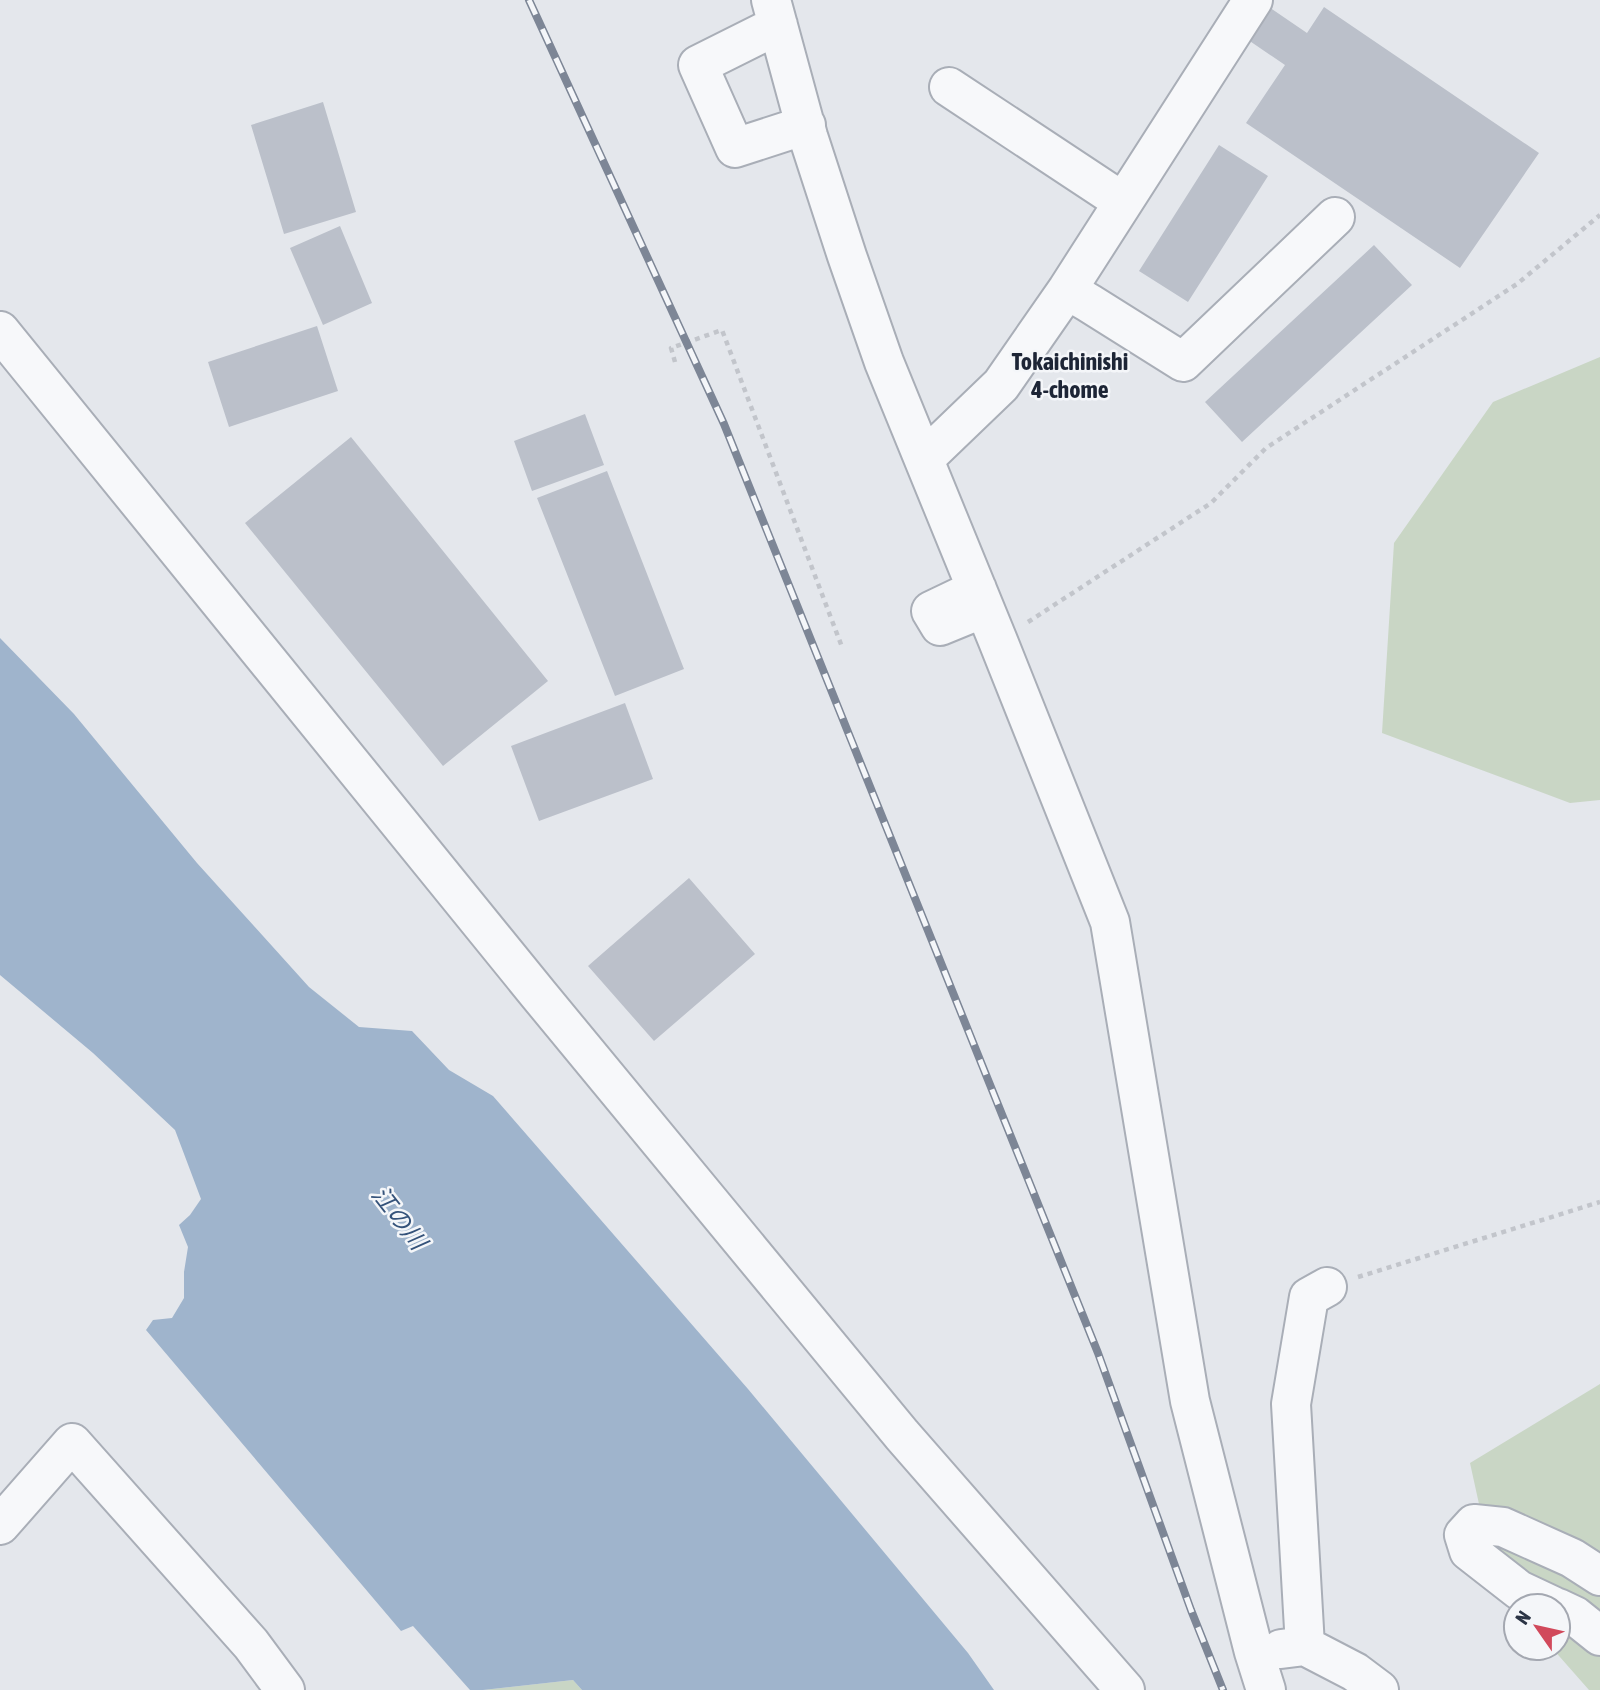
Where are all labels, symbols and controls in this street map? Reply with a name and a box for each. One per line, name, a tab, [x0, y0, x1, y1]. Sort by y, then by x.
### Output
district label: Tokaichinishi 4-chome	[1012, 348, 1128, 403]
water label: 江の川	[367, 1181, 434, 1257]
north arrow	[1502, 1592, 1572, 1662]
text: N	[1511, 1607, 1535, 1628]

